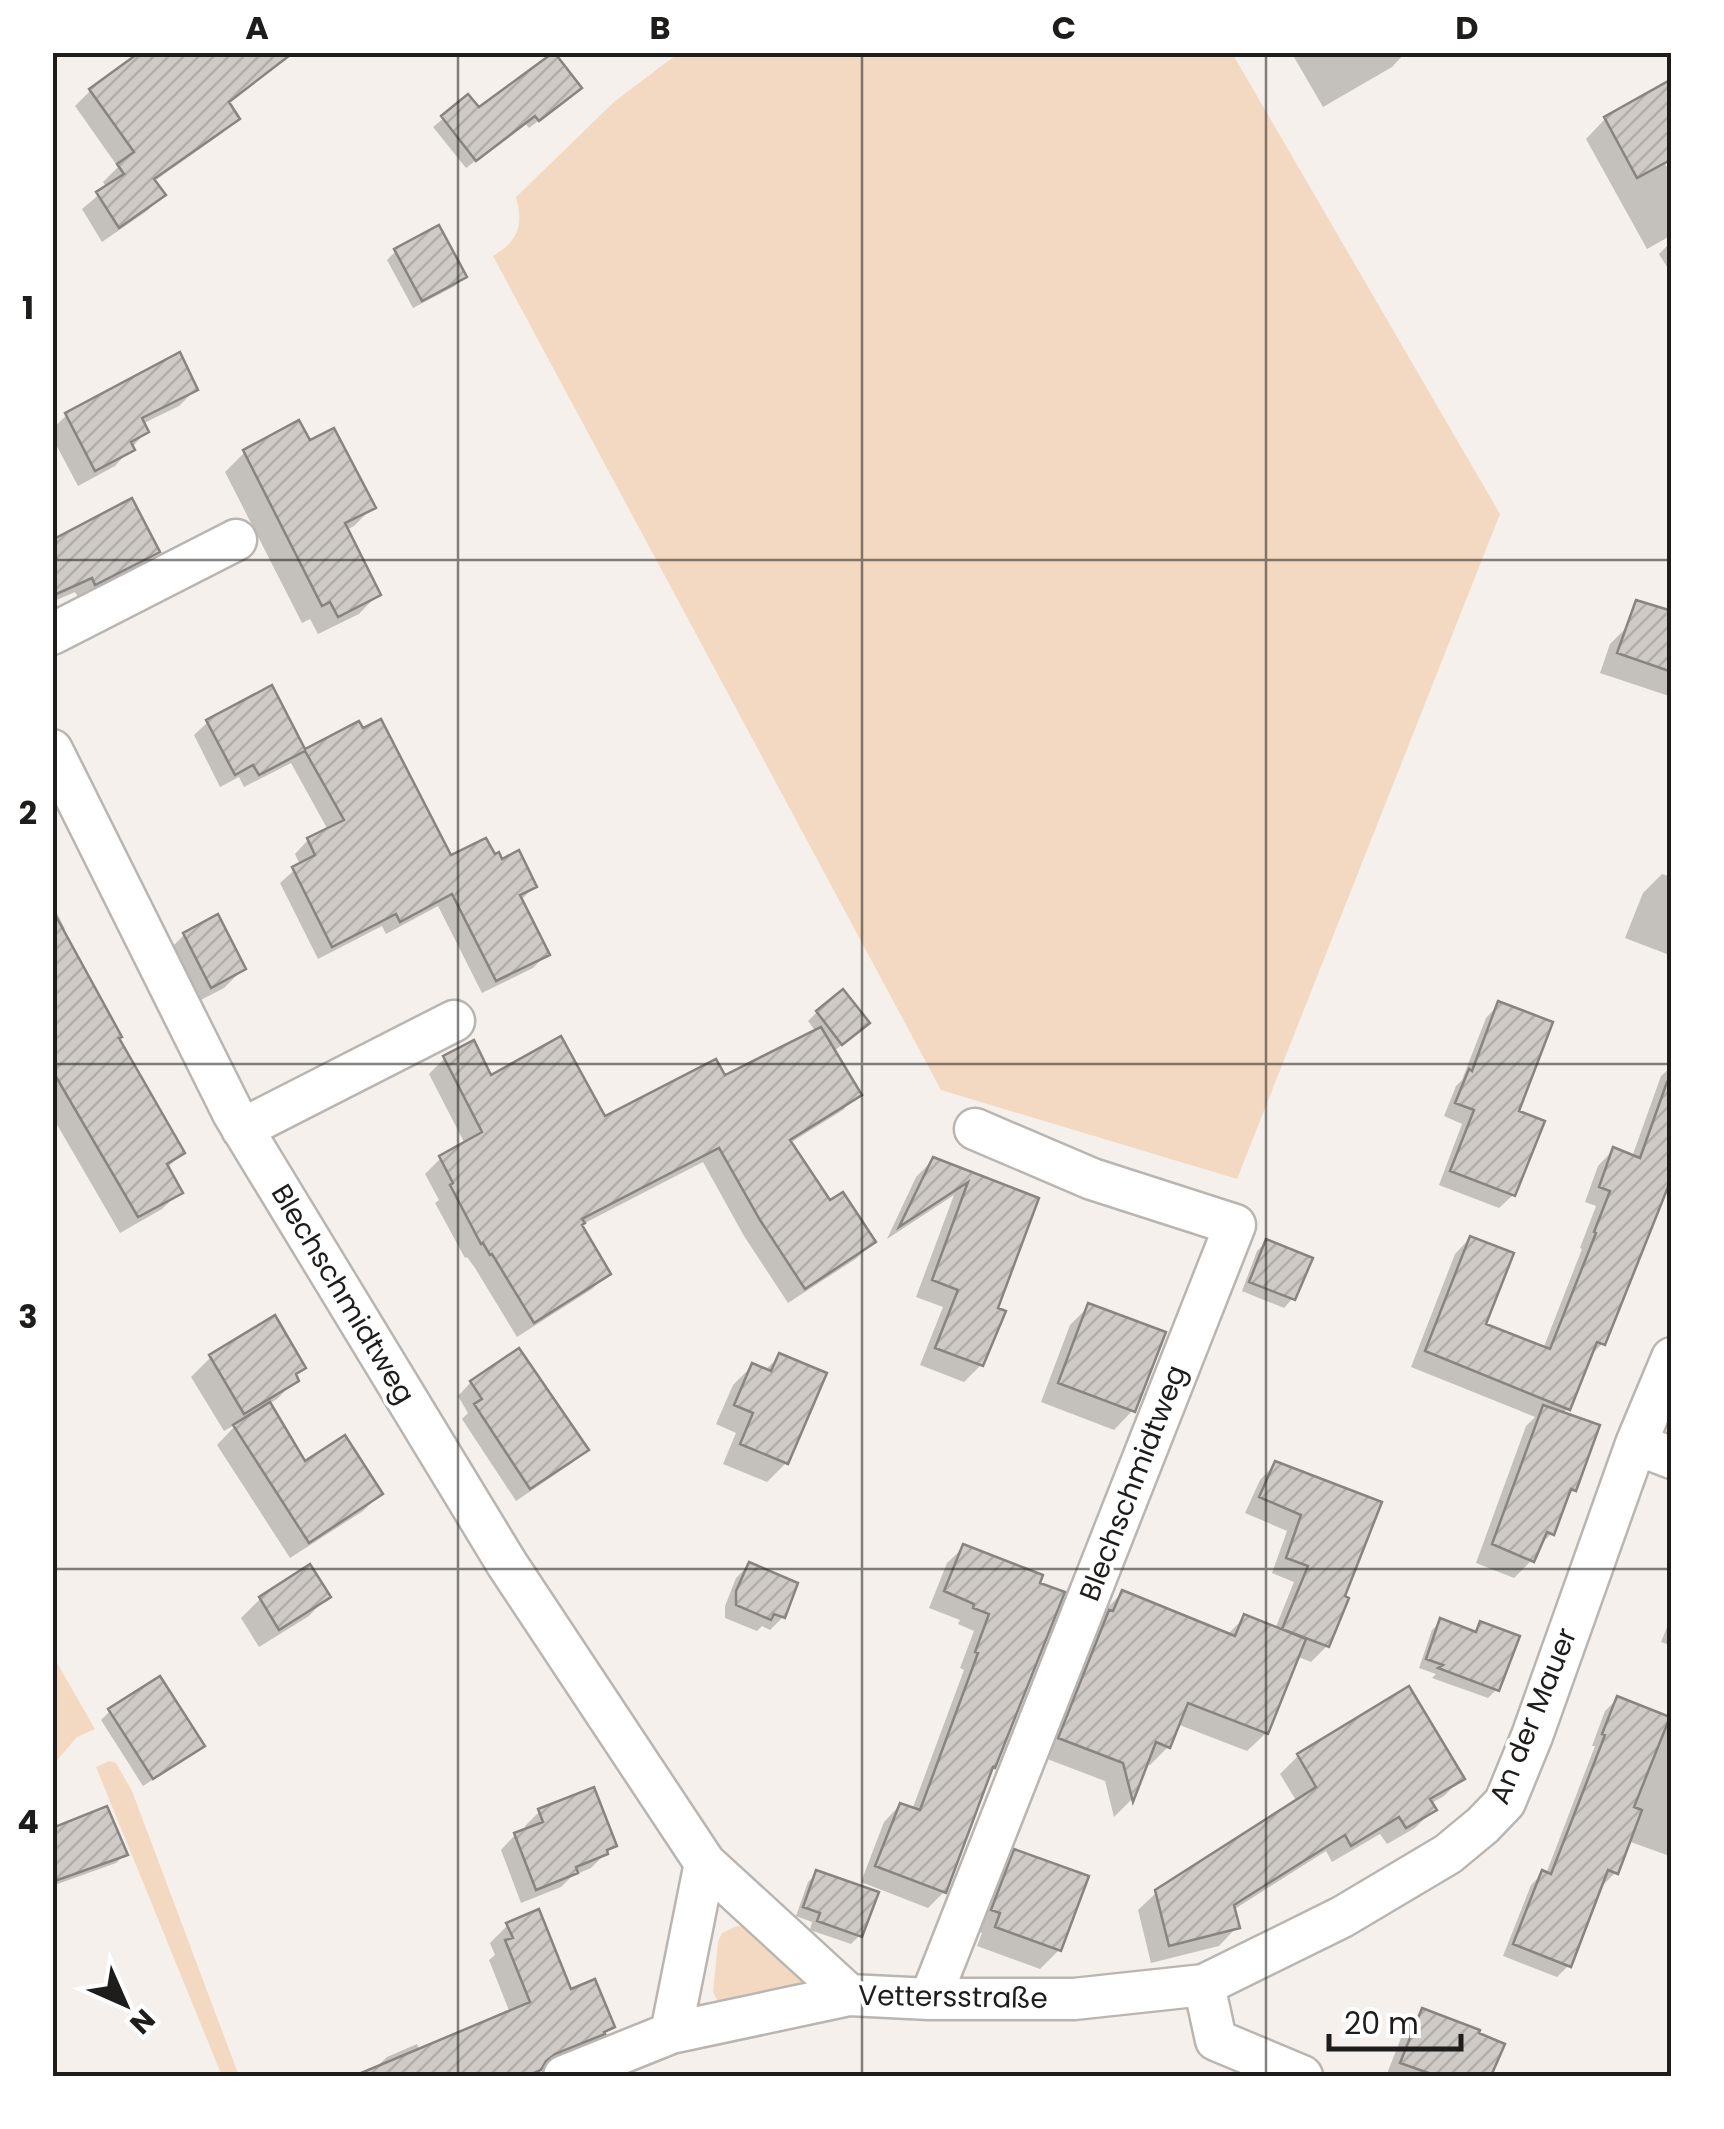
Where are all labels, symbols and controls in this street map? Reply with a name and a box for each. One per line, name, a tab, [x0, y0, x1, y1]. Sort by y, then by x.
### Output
text: A	[245, 5, 269, 50]
text: B	[649, 5, 671, 50]
text: C	[1052, 5, 1076, 50]
text: D	[1455, 5, 1479, 50]
text: 1	[22, 285, 34, 330]
text: 2	[19, 790, 37, 835]
street label: Blechschmidtweg	[262, 1177, 424, 1411]
text: 3	[18, 1294, 38, 1339]
street label: Blechschmidtweg	[1070, 1359, 1196, 1607]
street label: An der Mauer	[1480, 1622, 1586, 1810]
text: 4	[17, 1799, 39, 1844]
north arrow	[75, 1954, 175, 2054]
street label: Vettersstraße	[858, 1976, 1048, 2018]
scale bar	[1329, 1989, 1462, 2051]
text: N	[121, 2000, 164, 2043]
text: 20 m	[1344, 2002, 1419, 2045]

